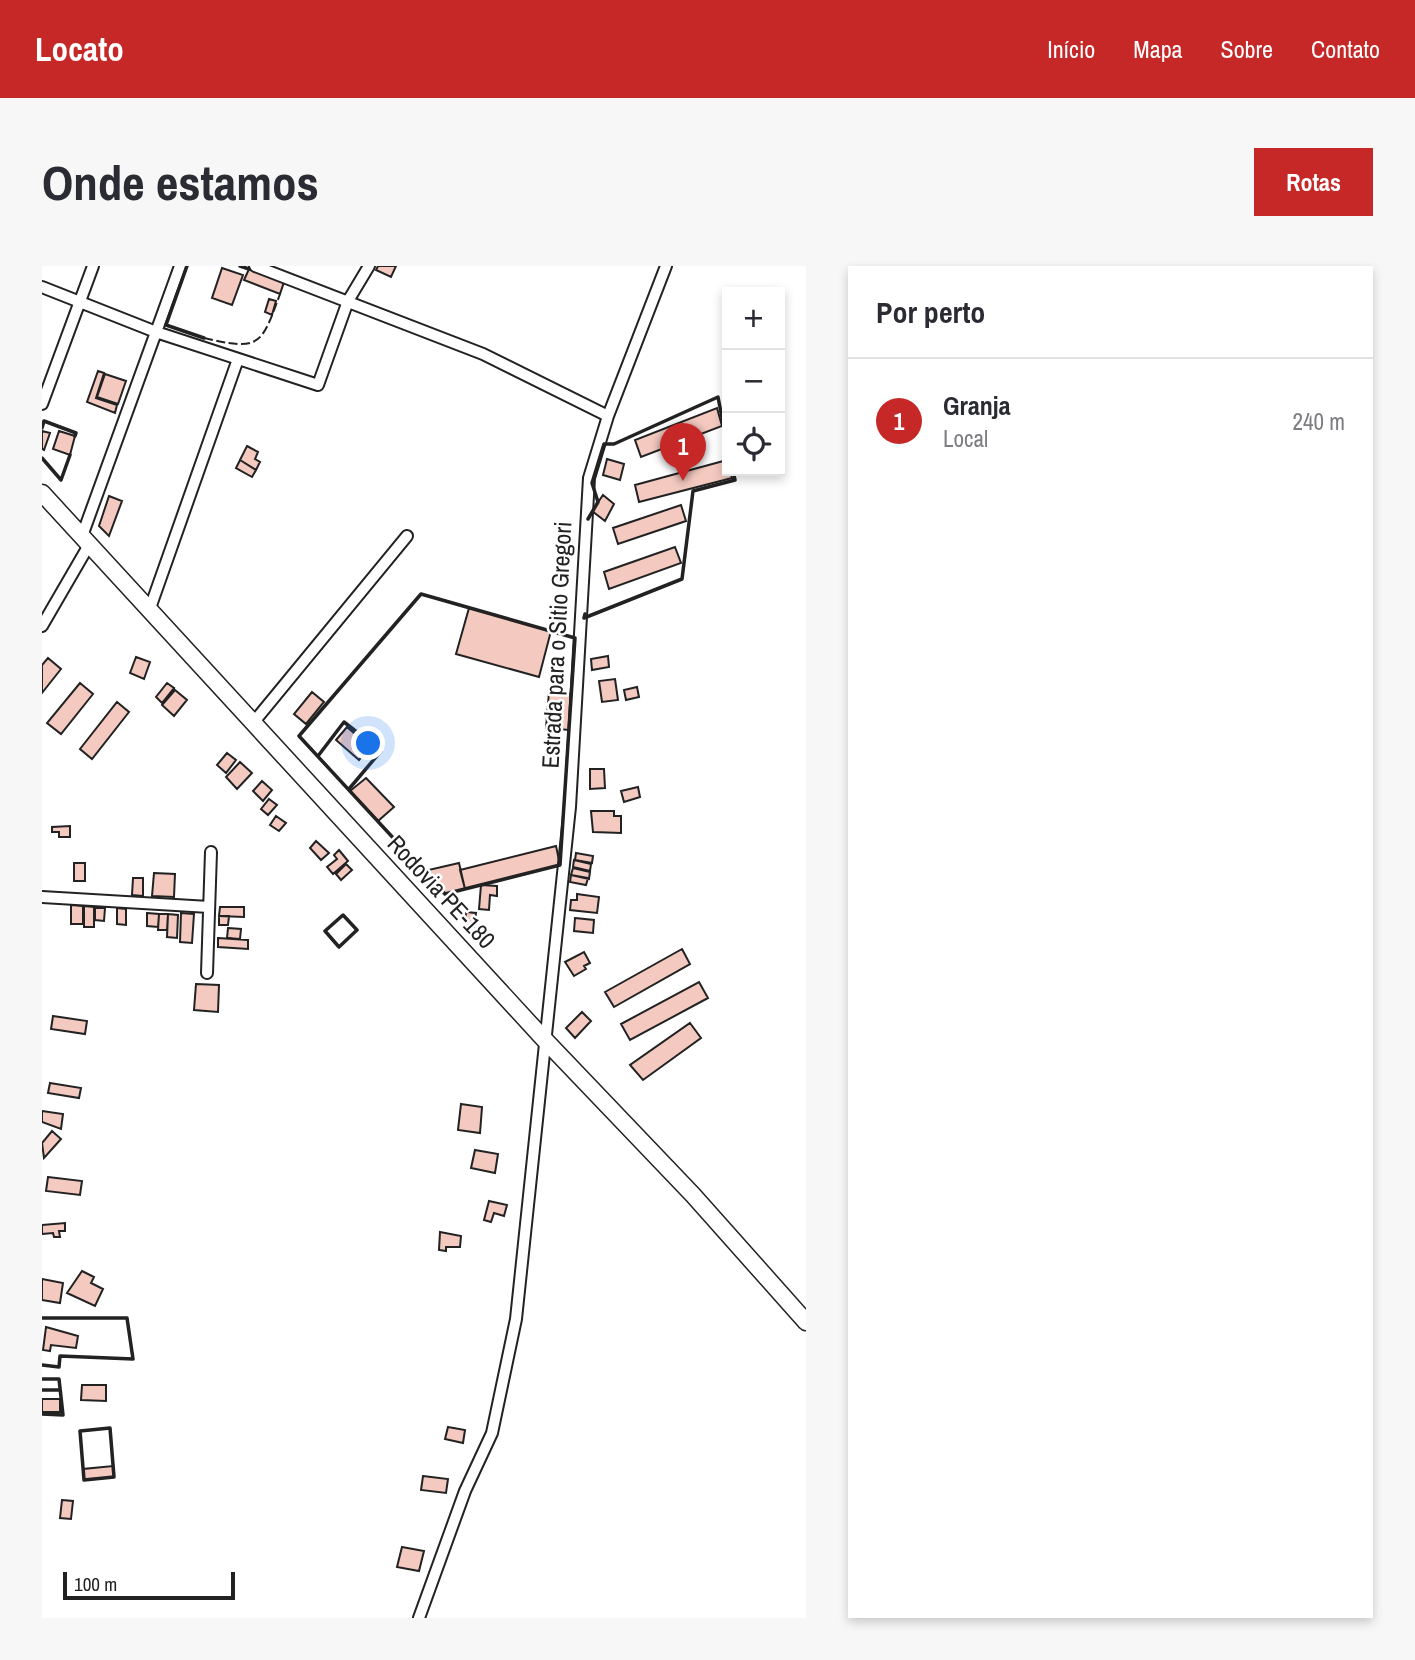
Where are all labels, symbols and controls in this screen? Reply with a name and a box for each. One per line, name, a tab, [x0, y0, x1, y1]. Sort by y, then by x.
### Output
text: Locato	[35, 27, 124, 71]
text: Início	[1047, 33, 1095, 65]
text: Mapa	[1133, 33, 1183, 65]
text: Sobre	[1221, 33, 1273, 65]
text: Contato	[1311, 33, 1380, 65]
button: Rotas	[1254, 148, 1373, 216]
text: Onde estamos	[42, 149, 319, 215]
map controls	[722, 287, 785, 476]
button: +	[722, 287, 785, 350]
text: Por perto	[876, 292, 985, 332]
button: −	[722, 350, 785, 413]
text: Granja	[943, 388, 1011, 423]
text: 1	[894, 406, 904, 437]
text: 240 m	[1293, 406, 1345, 437]
button: locate	[722, 413, 785, 476]
pin: 1	[660, 423, 706, 481]
text: Local	[943, 423, 988, 454]
street label: Estrada para o Sitio Gregori	[534, 521, 578, 769]
your location	[351, 726, 385, 760]
street label: Rodovia PE-180	[381, 828, 503, 955]
scale bar	[63, 1569, 234, 1601]
text: 100 m	[74, 1571, 117, 1597]

